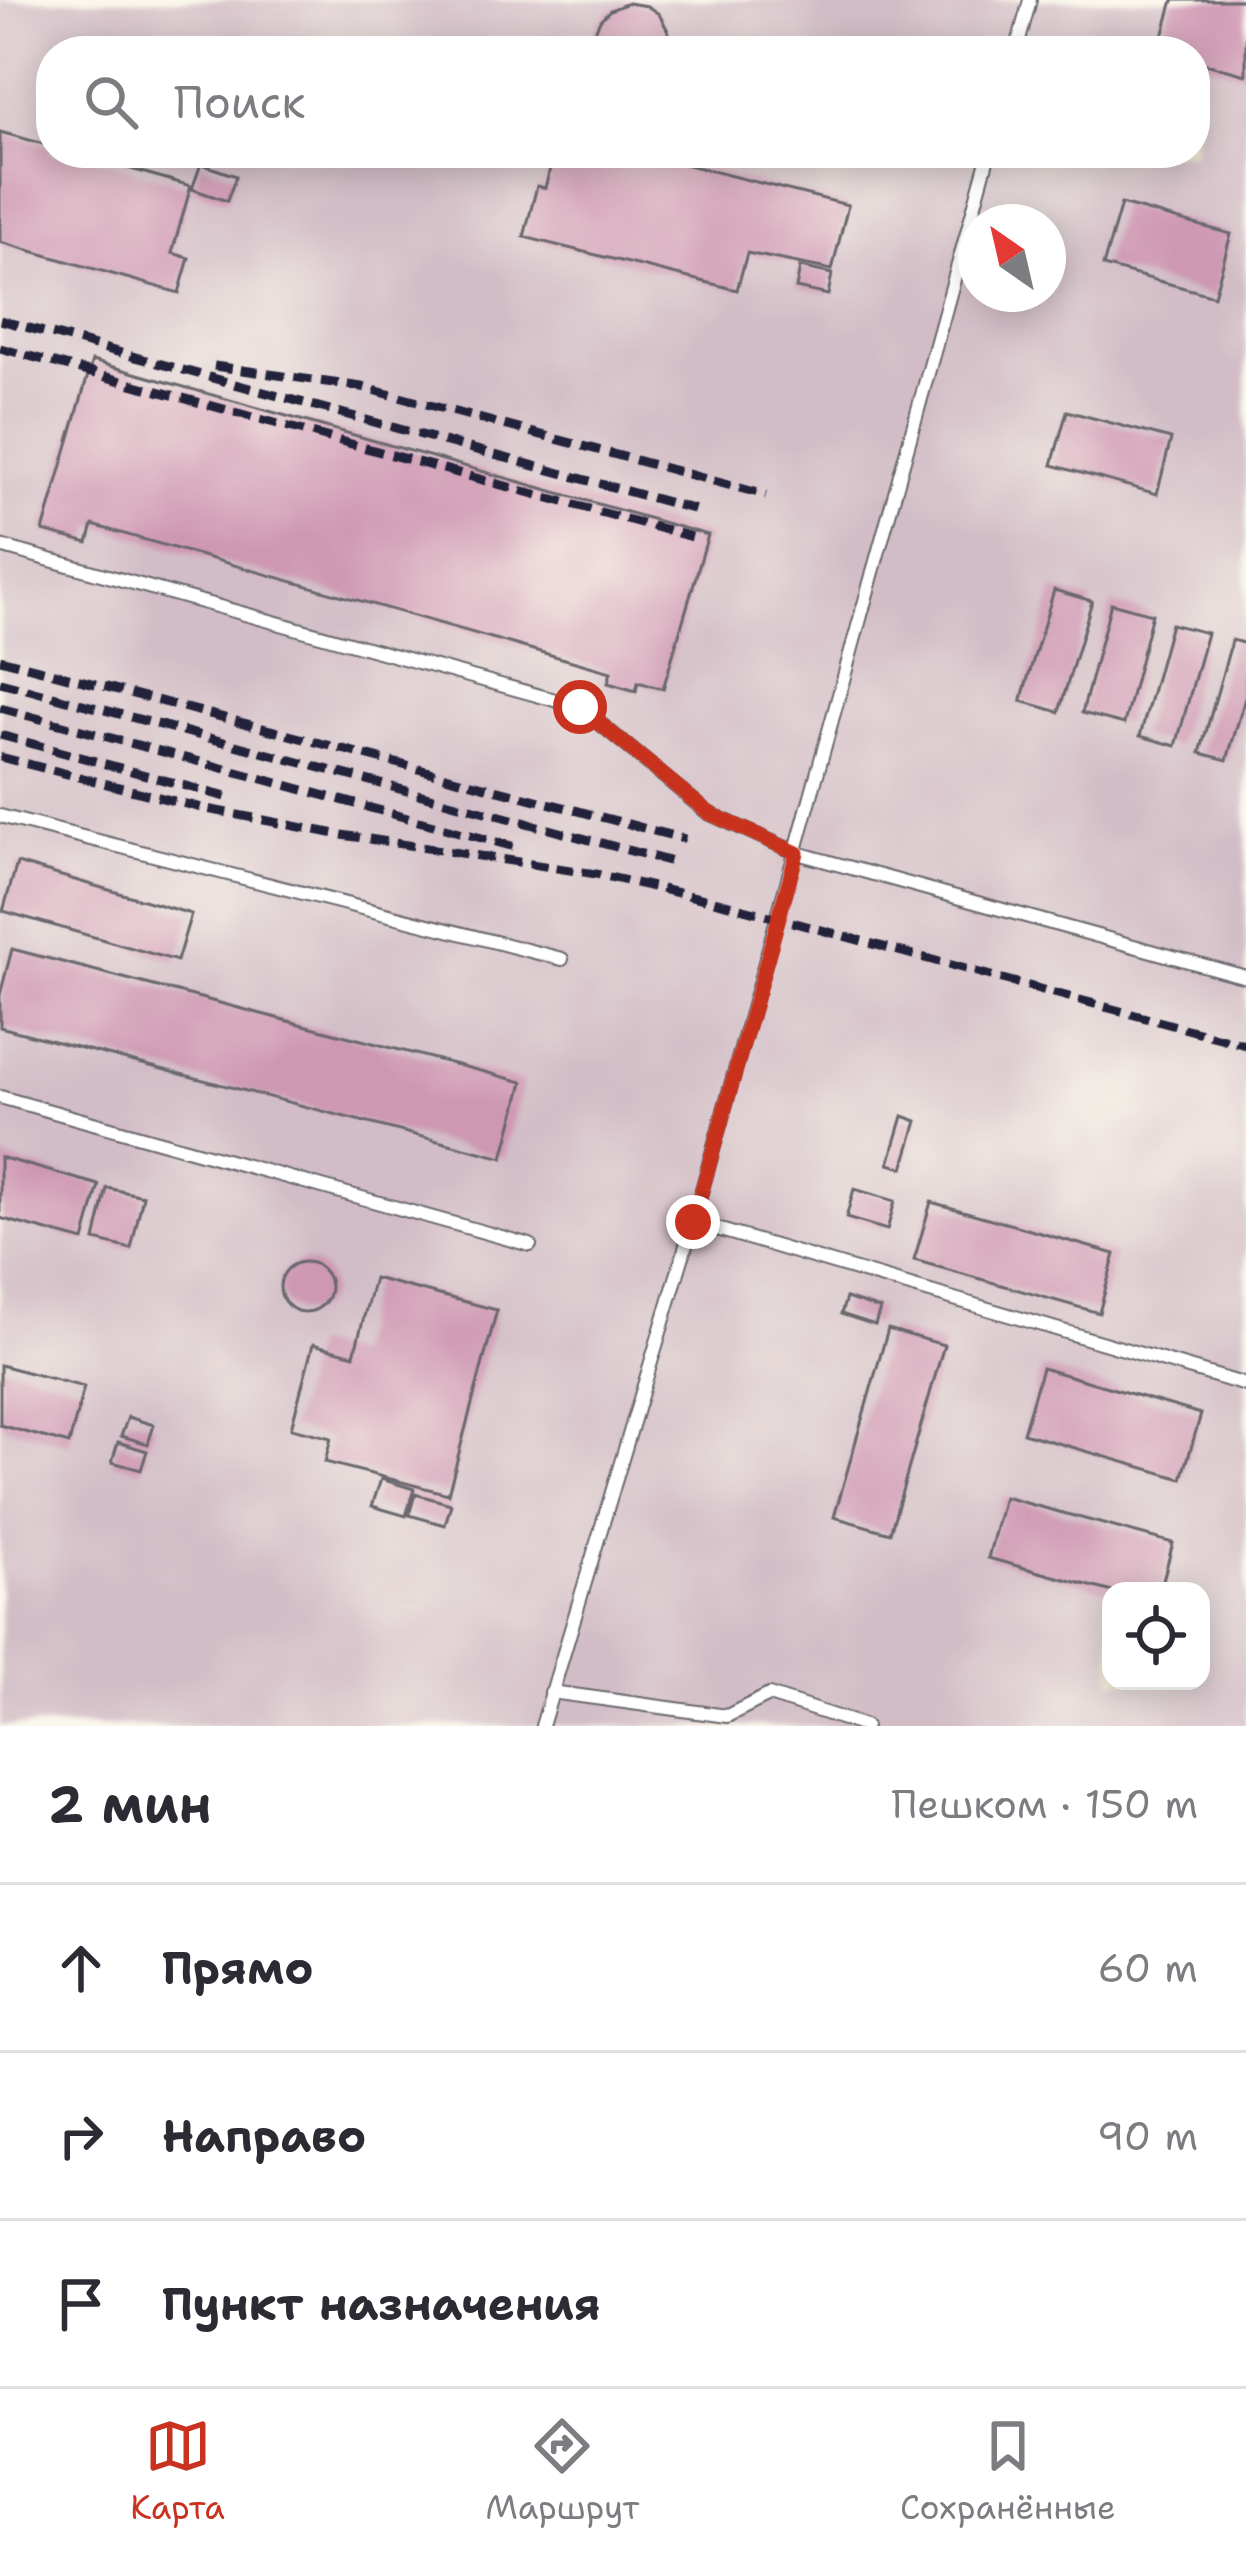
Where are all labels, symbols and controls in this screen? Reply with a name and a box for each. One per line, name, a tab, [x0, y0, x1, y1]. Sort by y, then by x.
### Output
search box	[36, 36, 1210, 168]
icon: search	[78, 69, 144, 135]
text: Поиск	[174, 72, 305, 132]
north arrow	[958, 204, 1066, 312]
route start	[553, 680, 607, 734]
route end	[666, 1195, 720, 1249]
map controls	[1102, 1582, 1210, 1690]
button: locate	[1102, 1582, 1210, 1690]
text: 2 мин	[48, 1770, 212, 1838]
text: Пешком · 150 m	[891, 1778, 1198, 1830]
icon: ahead	[48, 1935, 114, 2001]
text: Прямо	[162, 1938, 313, 1998]
text: 60 m	[1098, 1942, 1198, 1994]
icon: right	[48, 2103, 114, 2169]
text: Направо	[162, 2106, 366, 2166]
text: 90 m	[1097, 2110, 1198, 2162]
icon: arrive	[48, 2271, 114, 2337]
text: Пункт назначения	[162, 2274, 601, 2334]
tab: Карта	[130, 2413, 225, 2530]
tab: Маршрут	[485, 2413, 639, 2530]
tab: Сохранённые	[900, 2413, 1116, 2530]

